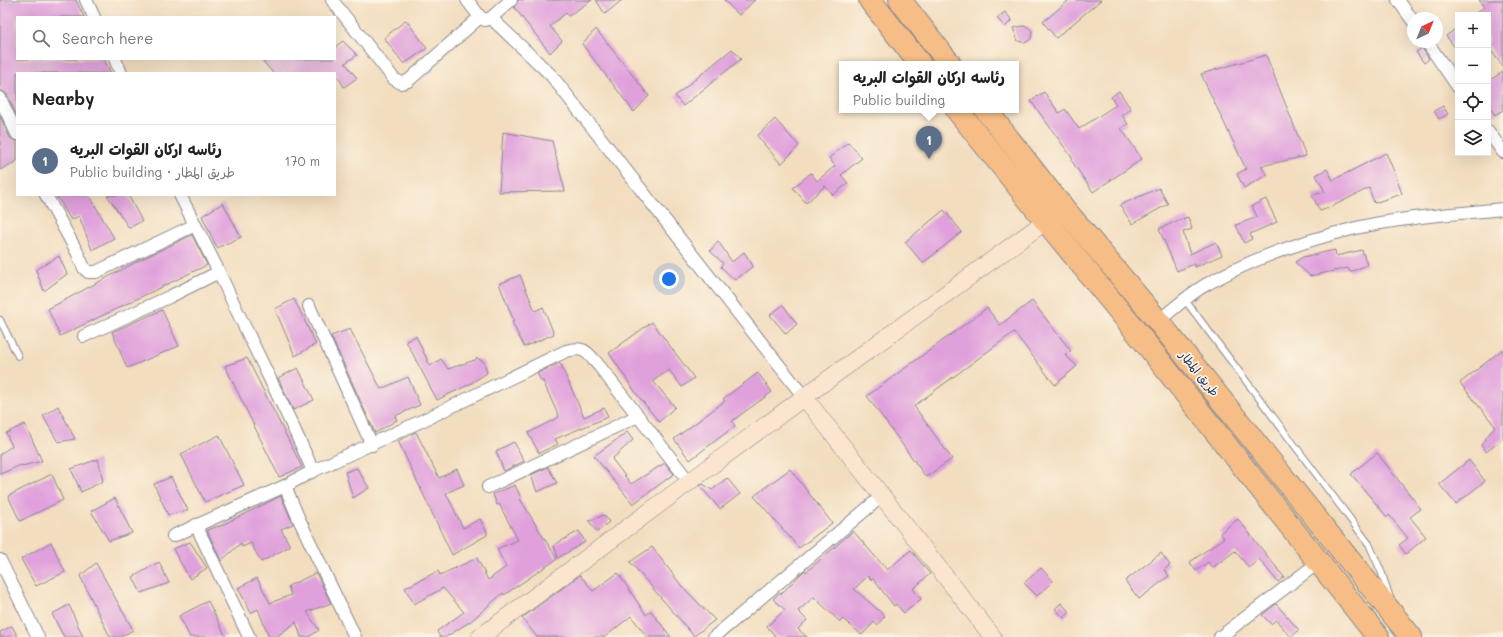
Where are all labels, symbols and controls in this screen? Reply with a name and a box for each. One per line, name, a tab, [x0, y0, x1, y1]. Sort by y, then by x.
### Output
north arrow	[1407, 12, 1443, 48]
map controls	[1455, 12, 1491, 156]
button: +	[1455, 12, 1491, 48]
search box	[16, 16, 336, 60]
icon: search	[30, 27, 52, 49]
text: Search here	[62, 28, 153, 48]
button: −	[1455, 48, 1491, 84]
popup	[839, 61, 1019, 113]
text: رئاسه اركان القوات البريه	[853, 67, 1005, 87]
button: locate	[1455, 84, 1491, 120]
text: Nearby	[32, 87, 94, 109]
text: Public building	[853, 91, 945, 108]
button: layers	[1455, 120, 1491, 156]
pin: 1	[916, 126, 942, 159]
text: رئاسه اركان القوات البريه	[70, 139, 222, 159]
text: 1	[42, 152, 48, 169]
text: 170 m	[284, 152, 320, 169]
text: Public building · طريق المطار	[70, 163, 235, 180]
your location	[659, 269, 679, 289]
street label: طريق المطار	[1176, 346, 1223, 399]

